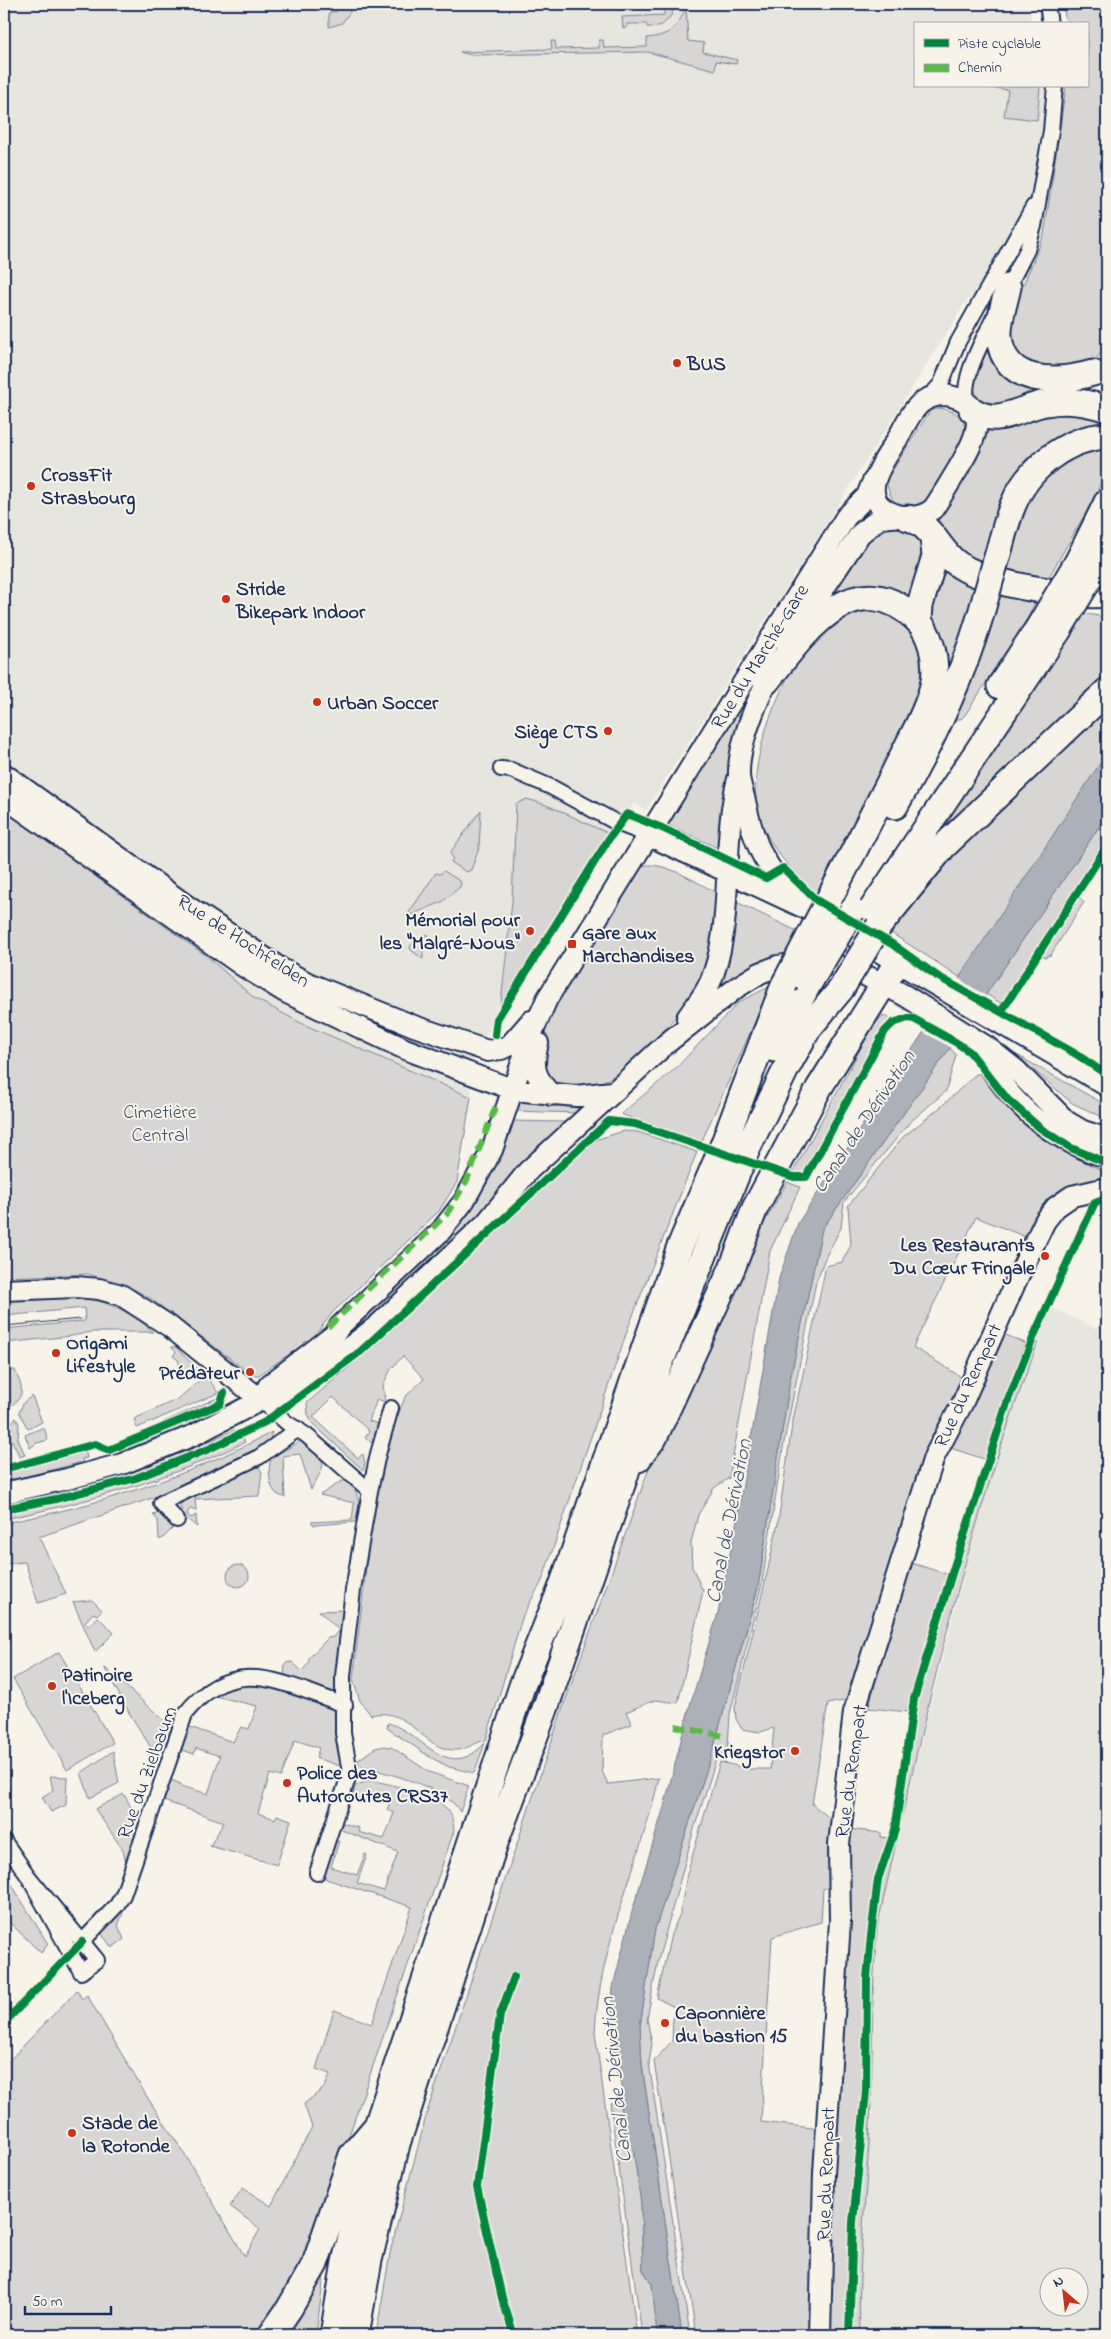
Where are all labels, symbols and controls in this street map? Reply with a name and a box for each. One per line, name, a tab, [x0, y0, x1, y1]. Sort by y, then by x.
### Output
legend	[914, 22, 1088, 88]
text: Piste cyclable	[958, 33, 1041, 56]
text: Chemin	[958, 57, 1002, 79]
place label: BUS	[686, 351, 726, 380]
marker: BUS	[671, 357, 683, 369]
place label: CrossFit Strasbourg	[41, 462, 135, 515]
marker: CrossFit Strasbourg	[25, 480, 37, 492]
place label: Stride Bikepark Indoor	[235, 576, 366, 628]
street label: Rue du Marché-Gare	[705, 579, 818, 736]
marker: Stride Bikepark Indoor	[220, 593, 232, 605]
place label: Urban Soccer	[327, 690, 439, 719]
marker: Urban Soccer	[311, 696, 323, 708]
place label: Siège CTS	[514, 719, 598, 749]
marker: Siège CTS	[602, 725, 614, 737]
street label: Rue de Hochfelden	[170, 888, 315, 996]
place label: Mémorial pour les "Malgré-Nous"	[380, 907, 521, 960]
place label: Gare aux Marchandises	[582, 920, 694, 972]
marker: Mémorial pour les "Malgré-Nous"	[524, 925, 536, 937]
marker: Gare aux Marchandises	[566, 938, 578, 950]
water label: Canal de Dérivation	[806, 1044, 924, 1200]
park label: Cimetière Central	[123, 1099, 197, 1151]
place label: Les Restaurants Du Cœur Fringale	[890, 1232, 1036, 1285]
marker: Les Restaurants Du Cœur Fringale	[1039, 1250, 1051, 1262]
street label: Rue du Rempart	[928, 1319, 1011, 1453]
place label: Origami Lifestyle	[66, 1330, 137, 1383]
marker: Origami Lifestyle	[50, 1347, 62, 1359]
place label: Prédateur	[159, 1360, 241, 1389]
marker: Prédateur	[244, 1366, 256, 1378]
water label: Canal de Dérivation	[699, 1436, 761, 1606]
place label: Patinoire l'Iceberg	[62, 1662, 134, 1715]
marker: Patinoire l'Iceberg	[46, 1680, 58, 1692]
street label: Rue du Zielbaum	[111, 1702, 186, 1843]
street label: Rue du Rempart	[829, 1703, 876, 1840]
place label: Kriegstor	[714, 1739, 786, 1769]
marker: Kriegstor	[789, 1745, 801, 1757]
place label: Police des Autoroutes CRS37	[297, 1760, 449, 1812]
marker: Police des Autoroutes CRS37	[281, 1777, 293, 1789]
water label: Canal de Dérivation	[593, 1995, 641, 2164]
place label: Caponnière du bastion 15	[675, 2000, 788, 2052]
marker: Caponnière du bastion 15	[659, 2017, 671, 2029]
street label: Rue du Rempart	[811, 2106, 844, 2242]
place label: Stade de la Rotonde	[82, 2110, 171, 2162]
marker: Stade de la Rotonde	[66, 2127, 78, 2139]
north arrow	[1038, 2266, 1088, 2316]
text: N	[1049, 2270, 1068, 2293]
scale bar	[25, 2284, 111, 2316]
text: 50 m	[32, 2291, 63, 2313]

